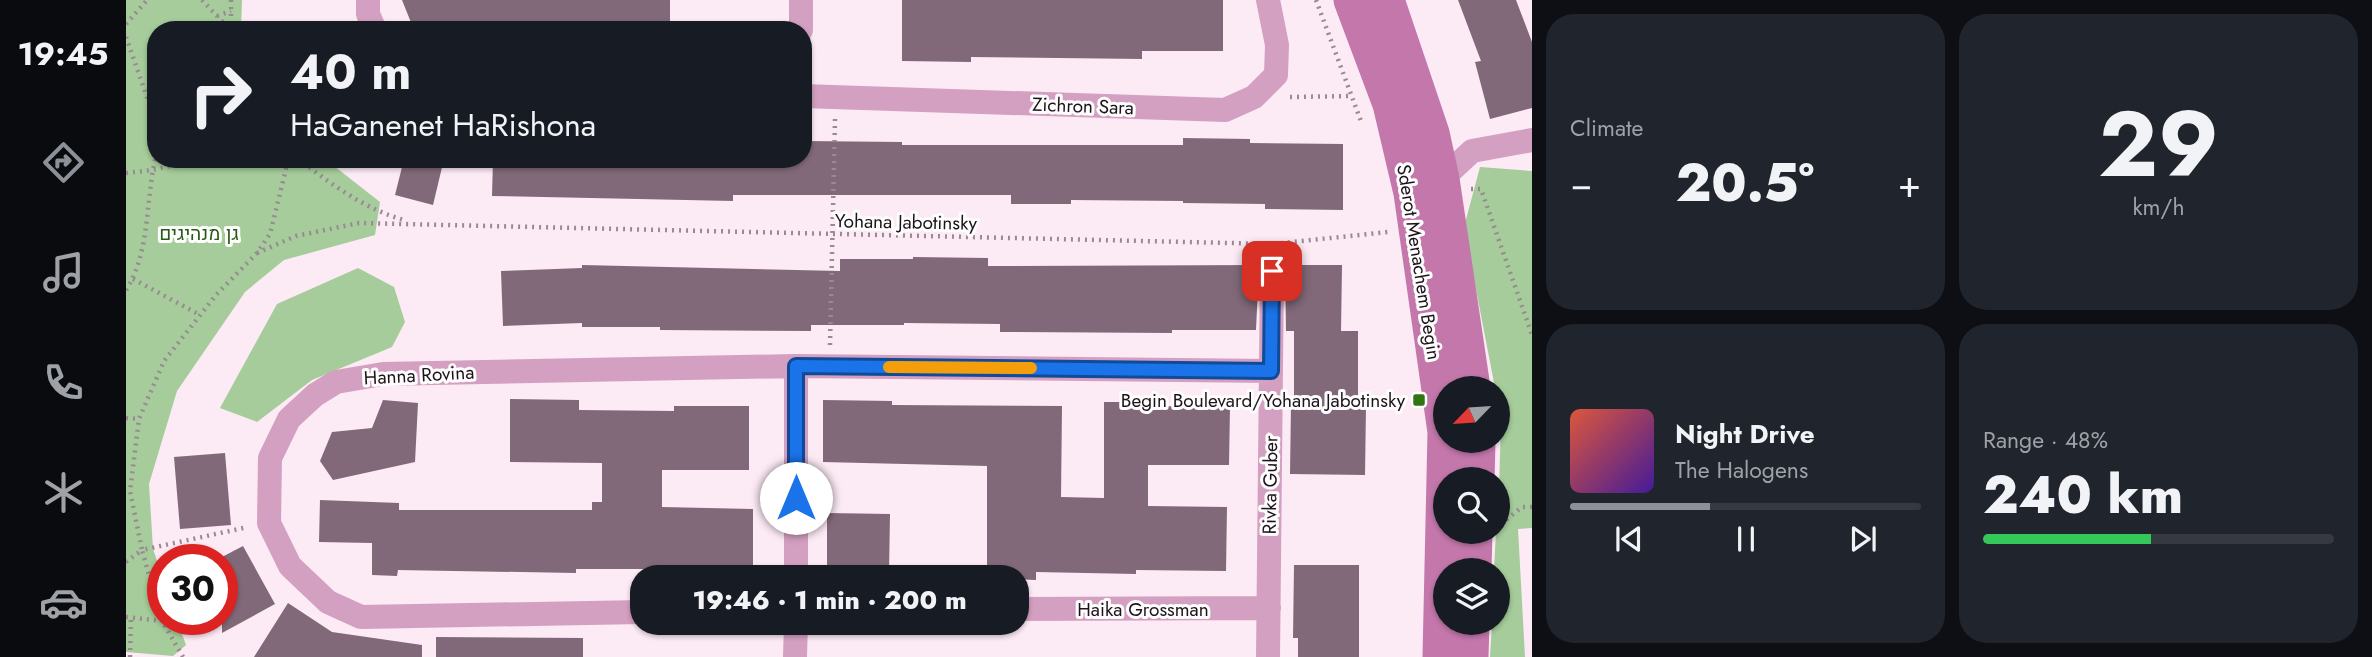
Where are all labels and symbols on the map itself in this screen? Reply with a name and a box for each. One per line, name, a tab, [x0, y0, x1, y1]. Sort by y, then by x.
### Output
street label: Zichron Sara	[1032, 91, 1134, 121]
street label: Sderot Menachem Begin	[1390, 162, 1448, 362]
street label: Yohana Jabotinsky	[835, 207, 978, 237]
park label: גן מנהיגים	[159, 220, 239, 247]
pin	[1242, 241, 1302, 301]
street label: Hanna Rovina	[363, 359, 475, 391]
north arrow	[1433, 376, 1510, 453]
place label: Begin Boulevard/Yohana Jabotinsky	[1121, 387, 1406, 414]
marker: Begin Boulevard/Yohana Jabotinsky	[1411, 392, 1427, 408]
street label: Rivka Guber	[1256, 435, 1284, 535]
position arrow	[759, 461, 833, 535]
speed limit sign: 30	[147, 544, 238, 635]
street label: Haika Grossman	[1077, 596, 1209, 623]

